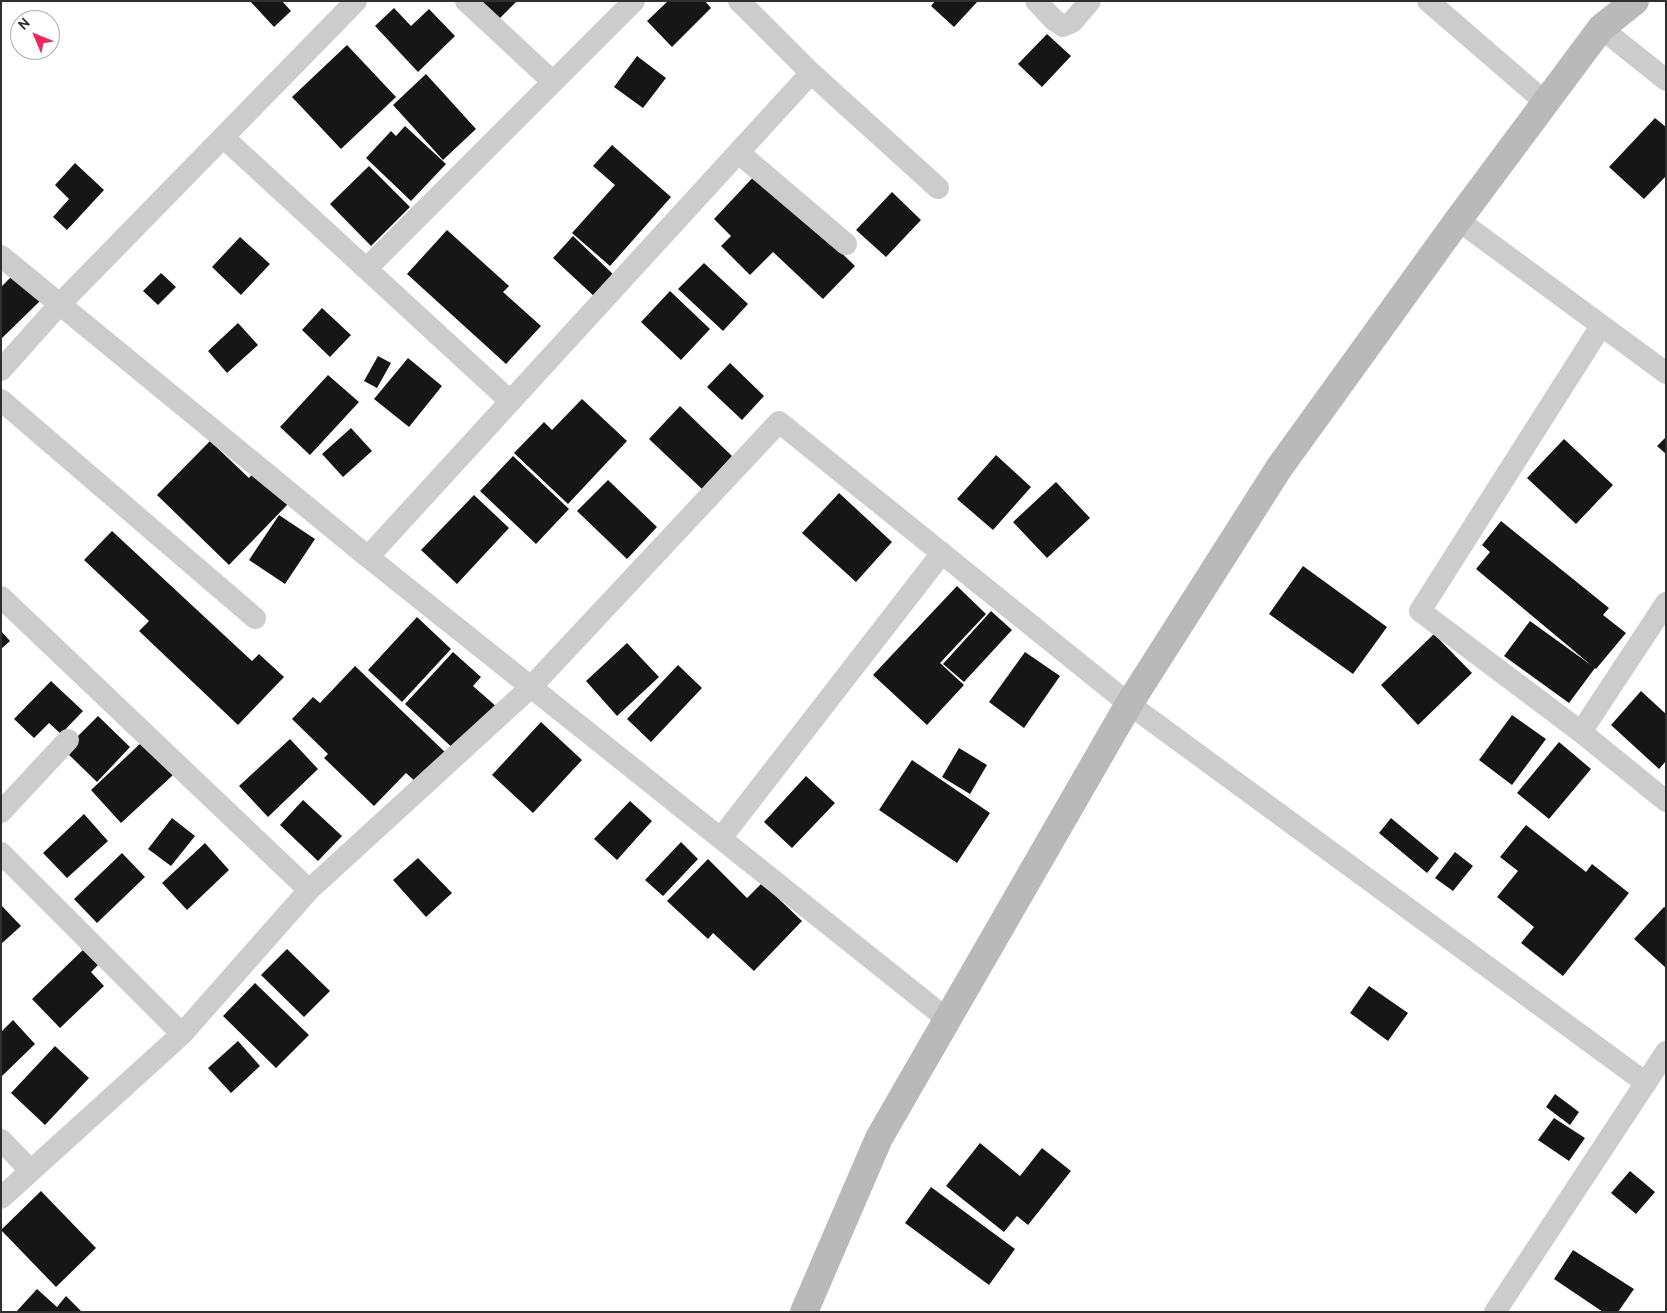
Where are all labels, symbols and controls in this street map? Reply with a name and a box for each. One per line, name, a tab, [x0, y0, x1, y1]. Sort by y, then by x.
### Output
north arrow	[10, 10, 60, 60]
text: N	[15, 15, 34, 34]

